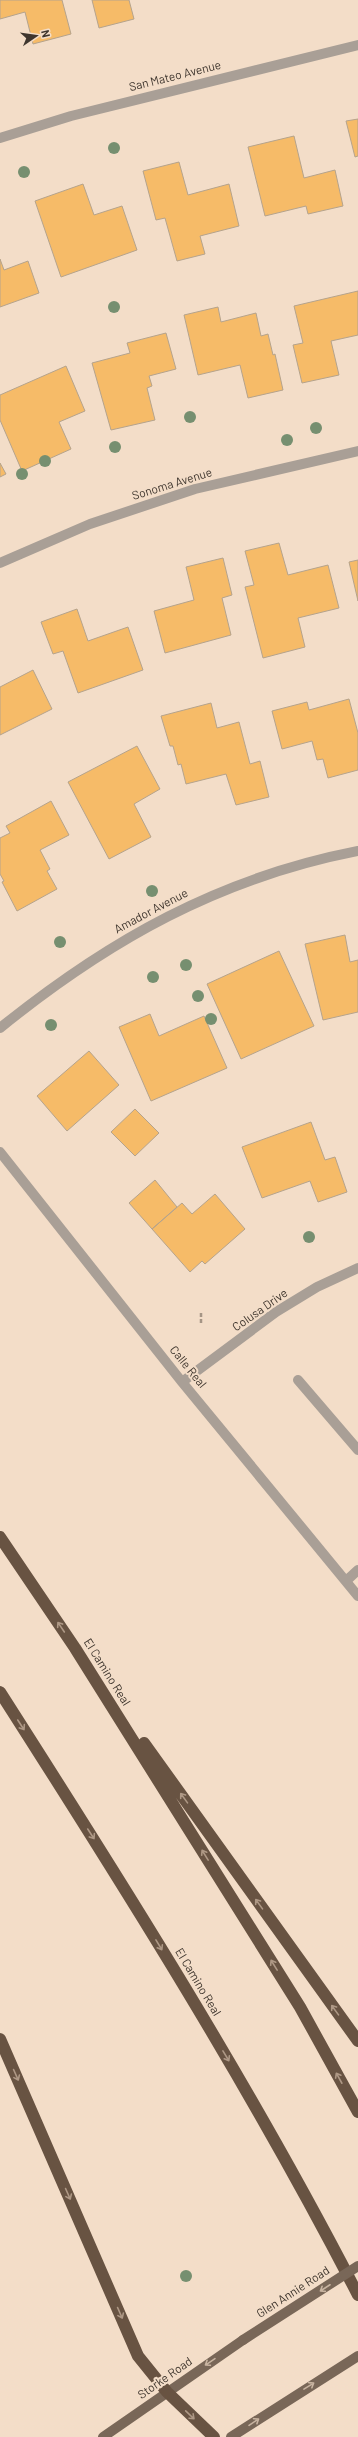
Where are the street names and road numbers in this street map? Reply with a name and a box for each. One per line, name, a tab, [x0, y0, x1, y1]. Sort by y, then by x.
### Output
street label: San Mateo Avenue	[127, 57, 222, 93]
street label: Sonoma Avenue	[130, 464, 213, 502]
street label: Amador Avenue	[111, 885, 190, 935]
street label: Colusa Drive	[229, 1285, 290, 1333]
street label: Calle Real	[168, 1342, 210, 1390]
street label: El Camino Real	[82, 1635, 134, 1708]
street label: El Camino Real	[173, 1945, 225, 2018]
street label: Glen Annie Road	[253, 2262, 331, 2320]
street label: Storke Road	[135, 2353, 194, 2401]

